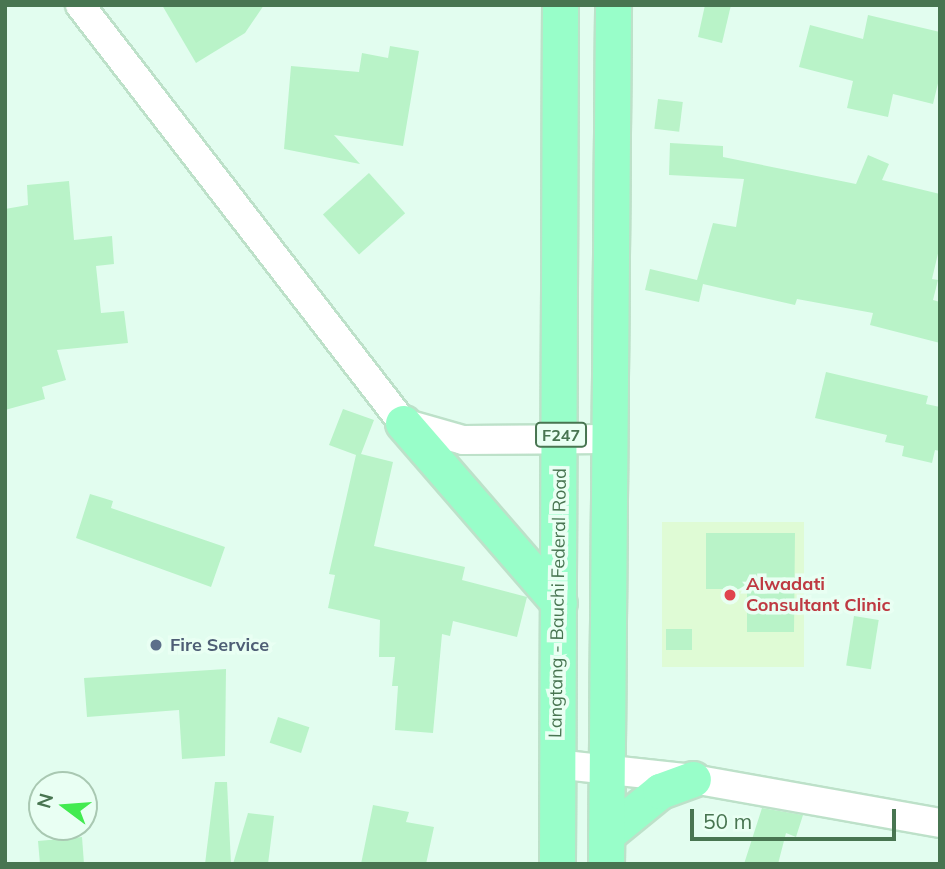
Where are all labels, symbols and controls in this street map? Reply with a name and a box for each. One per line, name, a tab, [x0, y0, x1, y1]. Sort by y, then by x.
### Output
road number: F247	[535, 422, 587, 448]
street label: Langtang - Bauchi Federal Road	[545, 468, 571, 738]
place label: Alwadati Consultant Clinic	[746, 574, 891, 616]
marker: Alwadati Consultant Clinic	[720, 585, 740, 605]
place label: Fire Service	[170, 634, 269, 656]
marker: Fire Service	[148, 637, 164, 653]
north arrow	[28, 771, 98, 841]
text: N	[31, 791, 58, 811]
scale bar	[693, 796, 900, 840]
text: 50 m	[703, 808, 752, 834]

